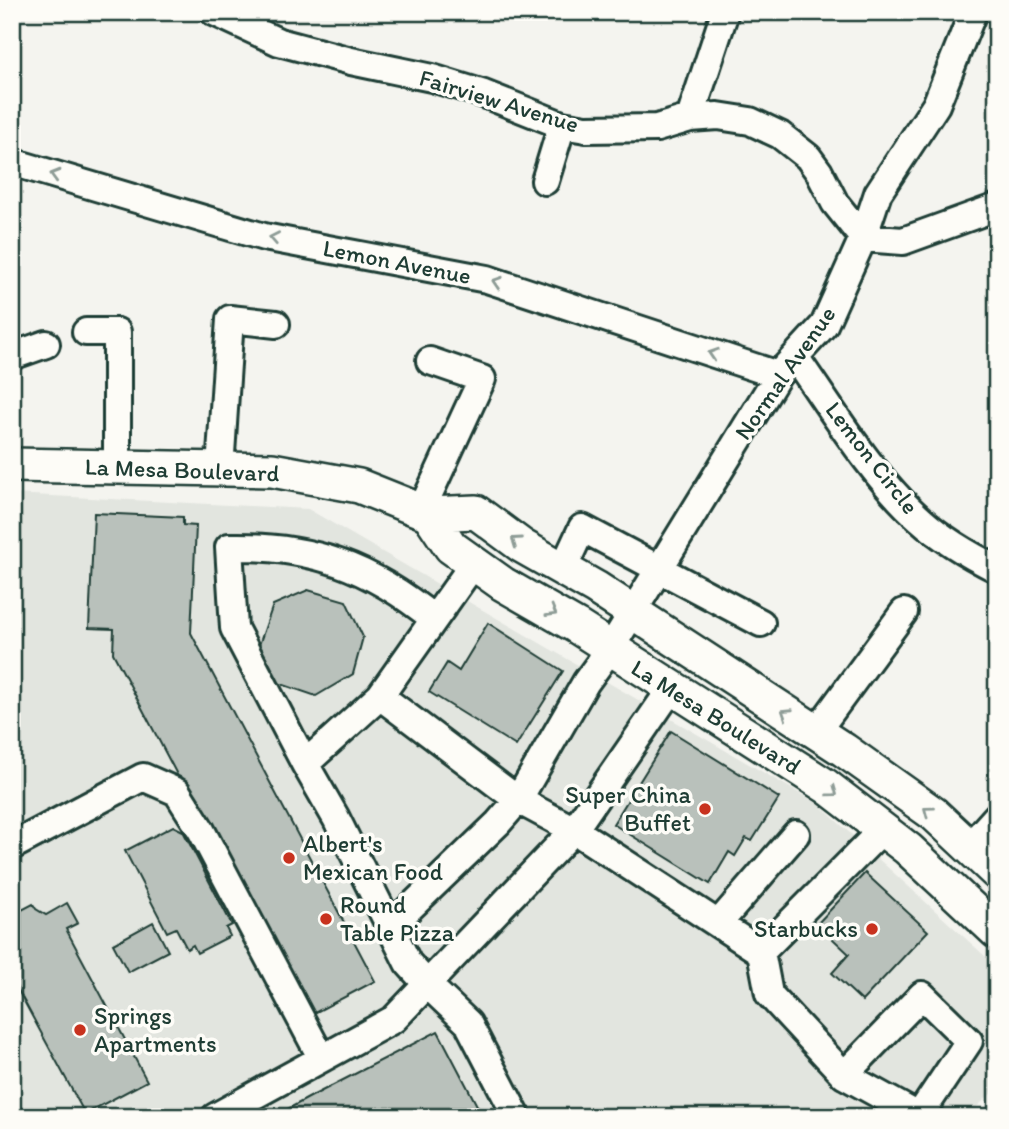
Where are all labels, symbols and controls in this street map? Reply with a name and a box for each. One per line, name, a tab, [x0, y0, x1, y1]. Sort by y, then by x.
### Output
street label: Fairview Avenue	[416, 63, 582, 139]
one-way arrow	[49, 169, 61, 184]
one-way arrow	[268, 232, 280, 247]
street label: Lemon Avenue	[320, 233, 474, 290]
one-way arrow	[491, 276, 504, 290]
street label: Normal Avenue	[728, 300, 841, 445]
one-way arrow	[707, 348, 719, 362]
street label: Lemon Circle	[820, 396, 925, 520]
street label: La Mesa Boulevard	[84, 452, 280, 487]
one-way arrow	[511, 537, 524, 549]
one-way arrow	[544, 604, 557, 617]
street label: La Mesa Boulevard	[626, 653, 807, 781]
one-way arrow	[781, 708, 794, 721]
place label: Super China Buffet	[565, 780, 691, 837]
one-way arrow	[825, 784, 838, 796]
marker: Super China Buffet	[697, 801, 713, 817]
one-way arrow	[923, 806, 936, 819]
place label: Albert's Mexican Food	[303, 829, 443, 886]
marker: Albert's Mexican Food	[281, 850, 297, 866]
place label: Round Table Pizza	[340, 890, 455, 947]
marker: Round Table Pizza	[318, 911, 334, 927]
place label: Starbucks	[754, 914, 858, 943]
marker: Starbucks	[864, 921, 880, 937]
place label: Springs Apartments	[94, 1001, 217, 1058]
marker: Springs Apartments	[72, 1022, 88, 1038]

